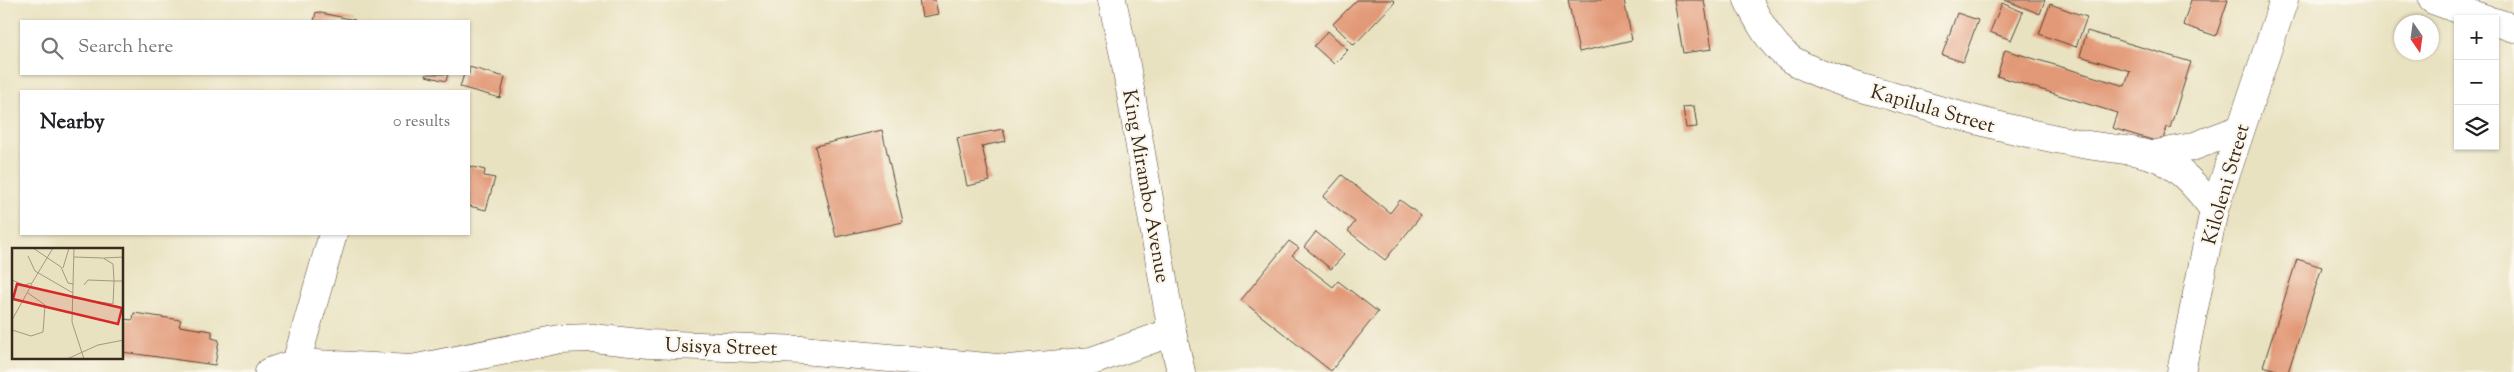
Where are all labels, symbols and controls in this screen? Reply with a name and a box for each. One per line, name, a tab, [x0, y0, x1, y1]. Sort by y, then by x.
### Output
north arrow	[2394, 15, 2439, 60]
map controls	[2454, 15, 2499, 150]
button: +	[2454, 15, 2499, 60]
search box	[20, 20, 470, 75]
icon: search	[38, 34, 66, 62]
text: Search here	[78, 34, 173, 61]
button: −	[2454, 60, 2499, 105]
street label: Kapilula Street	[1867, 79, 1998, 142]
street label: King Mirambo Avenue	[1113, 88, 1176, 285]
button: layers	[2454, 105, 2499, 150]
text: Nearby	[40, 108, 105, 138]
text: 0 results	[393, 111, 450, 134]
street label: Kiloleni Street	[2196, 121, 2259, 249]
inset map	[12, 248, 124, 360]
street label: Usisya Street	[664, 332, 778, 365]

